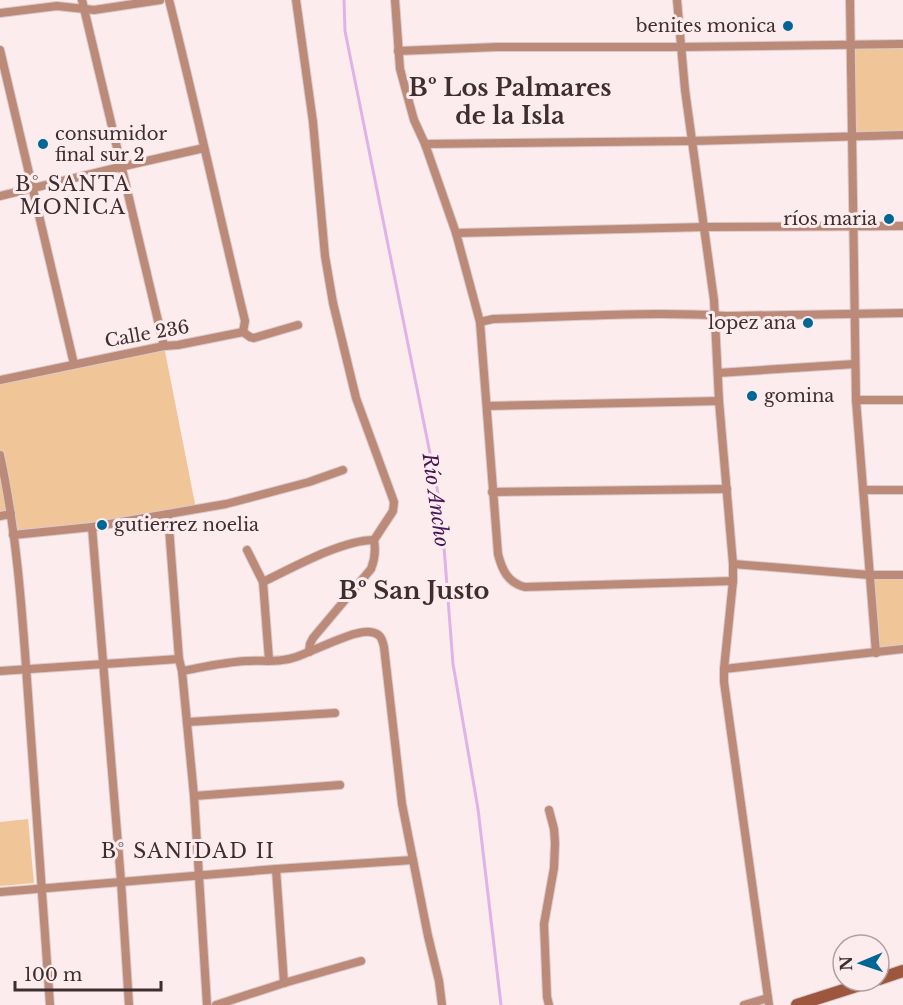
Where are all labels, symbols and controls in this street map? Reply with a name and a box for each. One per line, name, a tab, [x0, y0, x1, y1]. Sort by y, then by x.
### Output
place label: benites monica	[635, 15, 776, 37]
marker: benites monica	[781, 19, 795, 33]
district label: Bº Los Palmares de la Isla	[409, 73, 611, 130]
place label: consumidor final sur 2	[55, 123, 167, 166]
marker: consumidor final sur 2	[36, 137, 50, 151]
district label: B° SANTA MONICA	[15, 172, 131, 219]
place label: ríos maria	[783, 208, 877, 230]
marker: ríos maria	[882, 212, 896, 226]
place label: lopez ana	[708, 312, 796, 334]
street label: Calle 236	[103, 316, 191, 352]
marker: lopez ana	[801, 316, 815, 330]
place label: gomina	[764, 385, 834, 407]
marker: gomina	[745, 389, 759, 403]
water label: Río Ancho	[417, 450, 454, 549]
place label: gutierrez noelia	[114, 514, 259, 536]
marker: gutierrez noelia	[95, 518, 109, 532]
district label: Bº San Justo	[339, 576, 489, 605]
district label: B° SANIDAD II	[101, 839, 275, 863]
north arrow	[831, 933, 891, 993]
scale bar	[15, 954, 160, 992]
text: N	[836, 956, 856, 971]
text: 100 m	[24, 964, 82, 986]

